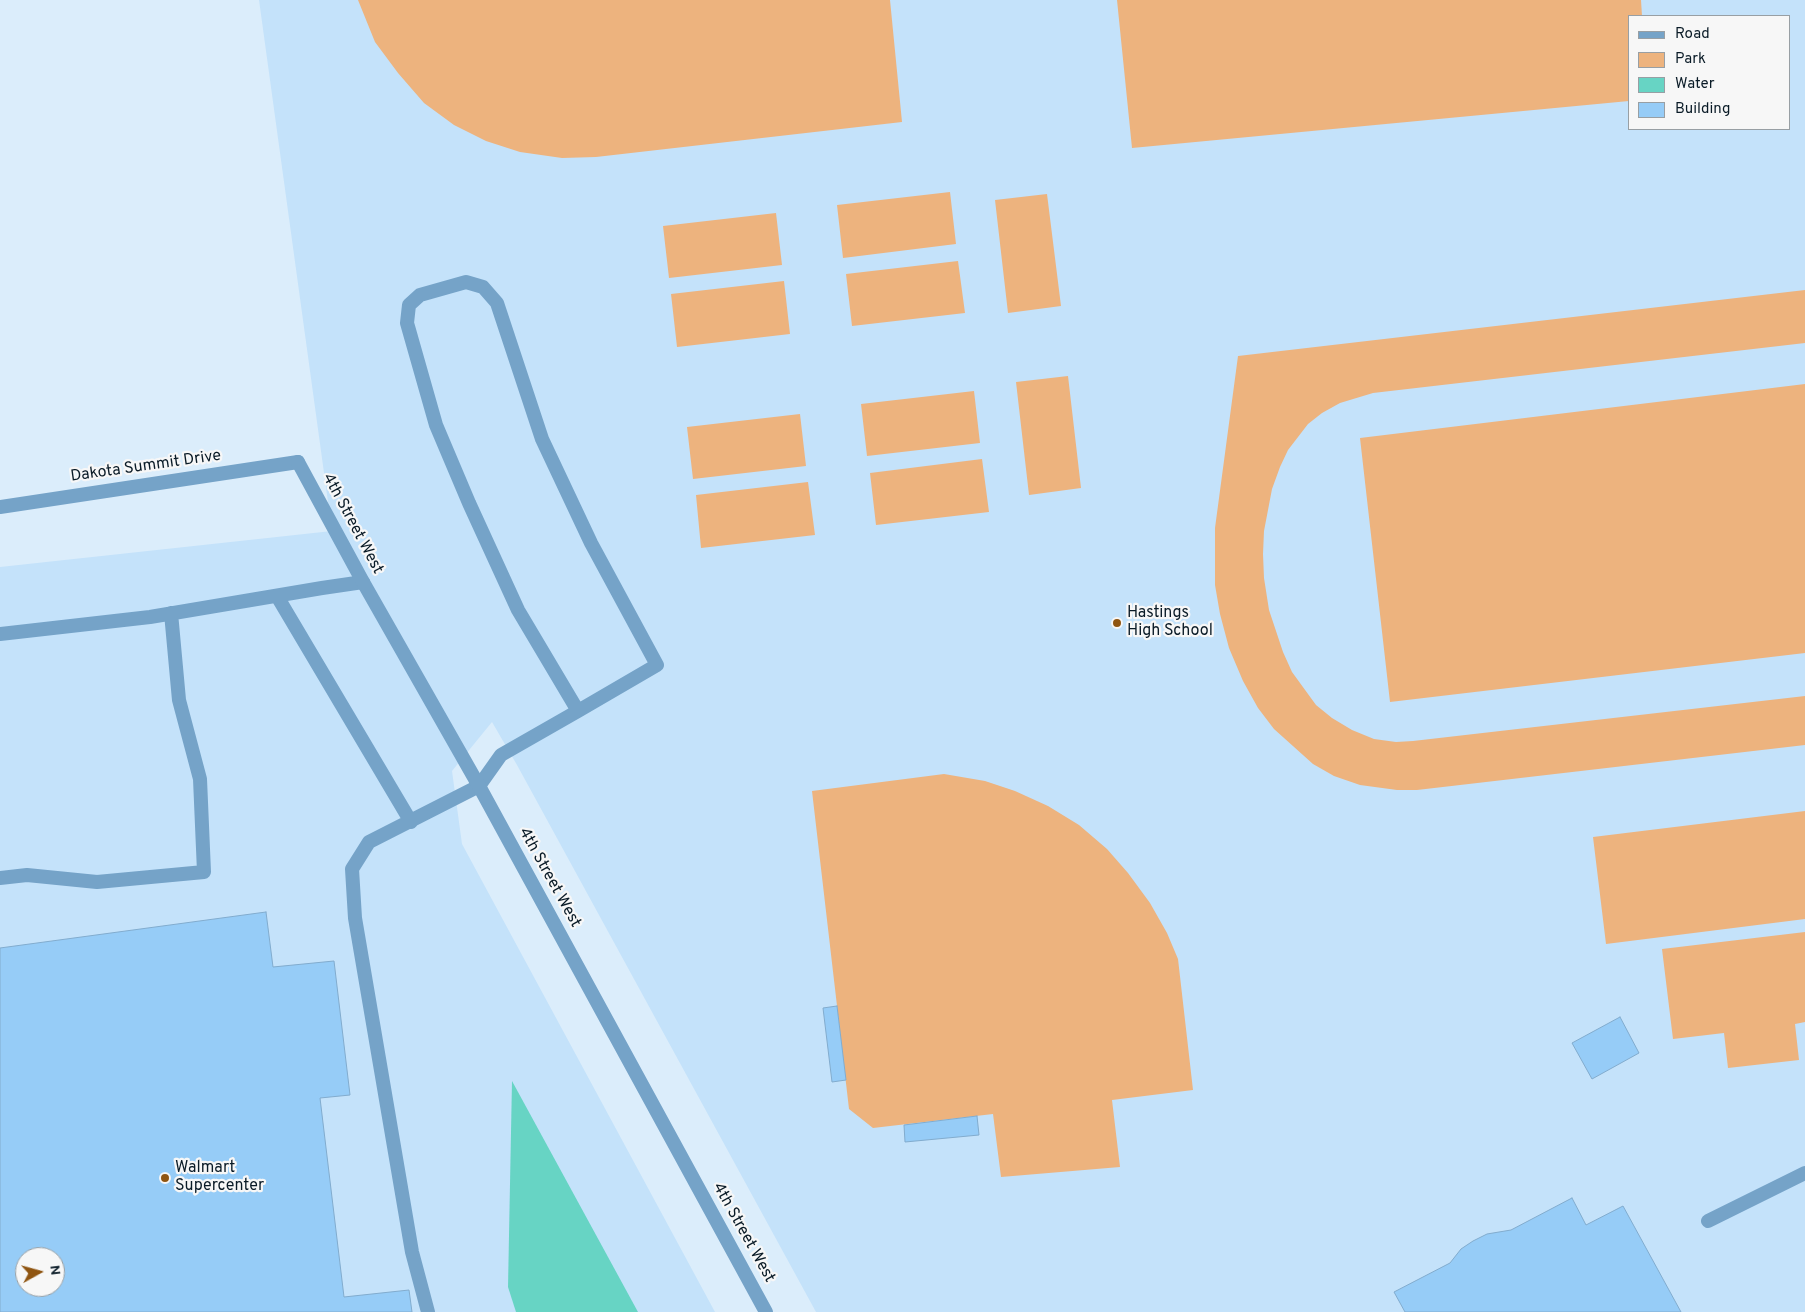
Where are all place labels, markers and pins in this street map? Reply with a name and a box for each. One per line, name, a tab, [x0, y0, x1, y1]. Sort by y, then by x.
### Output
place label: Hastings High School	[1127, 604, 1213, 642]
marker: Hastings High School	[1111, 617, 1123, 629]
place label: Walmart Supercenter	[175, 1159, 264, 1197]
marker: Walmart Supercenter	[159, 1172, 171, 1184]

